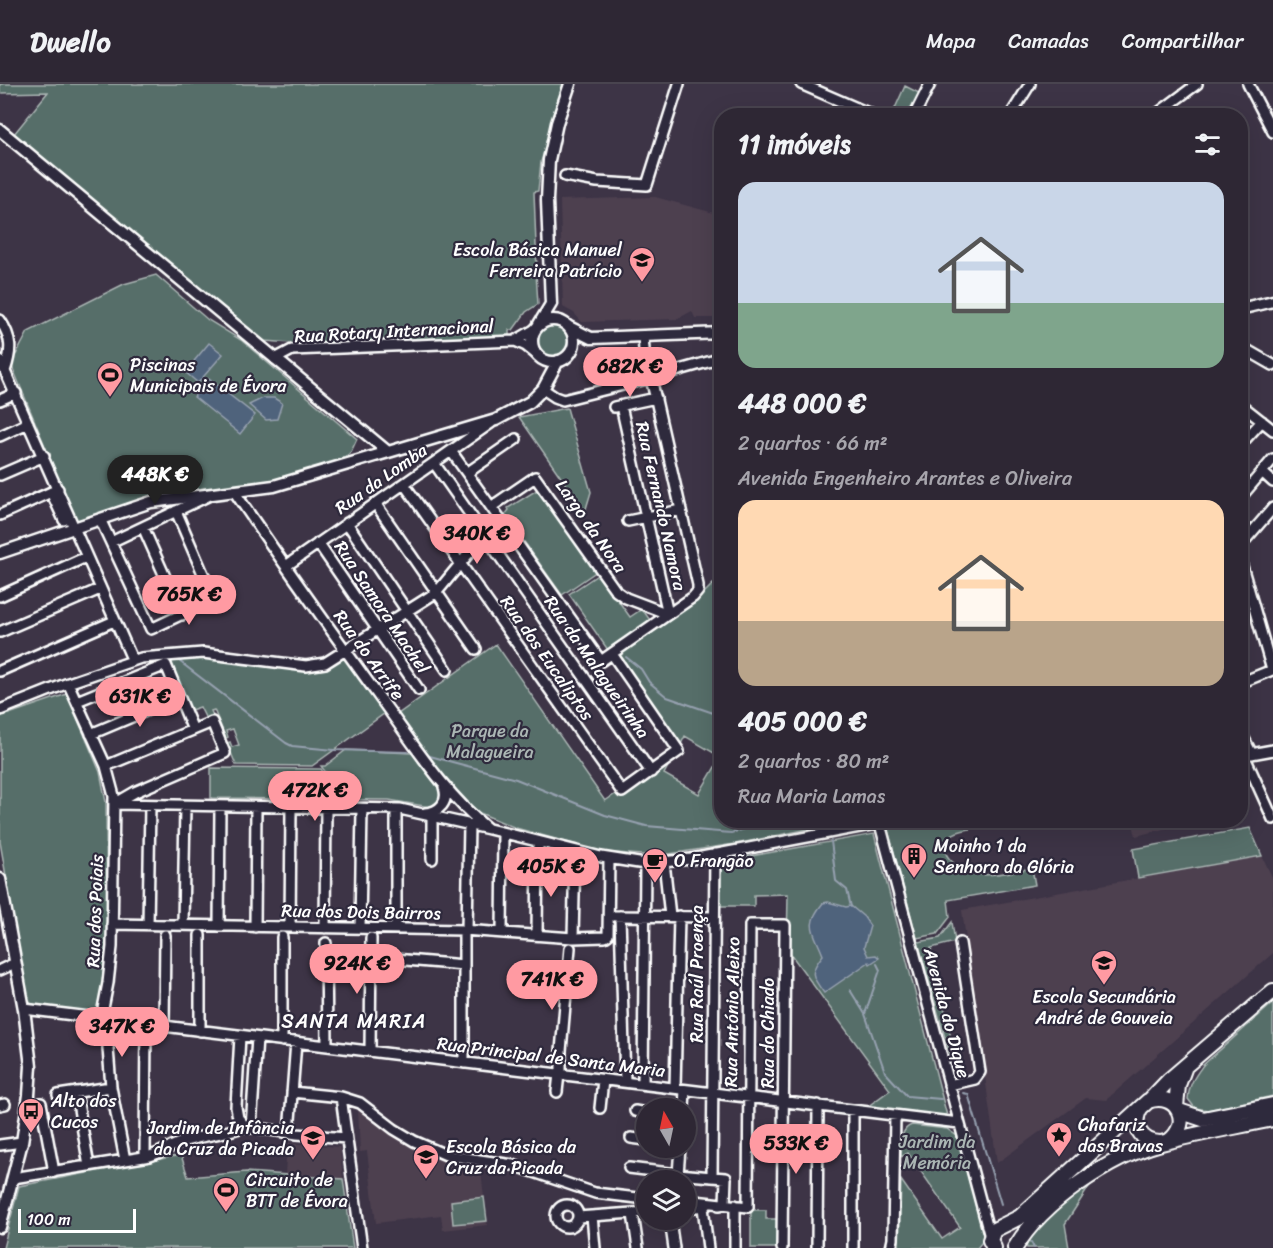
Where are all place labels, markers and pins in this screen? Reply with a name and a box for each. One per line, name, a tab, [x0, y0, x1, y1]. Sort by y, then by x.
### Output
place label: Escola Básica Manuel Ferreira Patrício	[453, 234, 623, 287]
school or university icon: Escola Básica Manuel Ferreira Patrício	[627, 245, 657, 283]
pin: 682K €	[581, 347, 679, 398]
place label: Piscinas Municipais de Évora	[130, 349, 287, 402]
sports icon: Piscinas Municipais de Évora	[95, 360, 125, 398]
pin: 448K €	[106, 455, 204, 506]
pin: 340K €	[428, 514, 526, 565]
pin: 765K €	[140, 575, 238, 626]
pin: 631K €	[91, 677, 189, 728]
pin: 472K €	[266, 771, 364, 822]
place label: Moinho 1 da Senhora da Glória	[934, 830, 1074, 883]
building icon: Moinho 1 da Senhora da Glória	[899, 841, 929, 879]
place label: O Frangão	[674, 845, 754, 877]
cafe icon: O Frangão	[640, 846, 670, 884]
pin: 405K €	[502, 847, 600, 898]
pin: 924K €	[308, 944, 406, 995]
school or university icon: Escola Secundária André de Gouveia	[1089, 948, 1119, 986]
pin: 741K €	[503, 960, 601, 1011]
place label: Escola Secundária André de Gouveia	[1032, 981, 1176, 1034]
pin: 347K €	[73, 1007, 171, 1058]
place label: Alto dos Cucos	[50, 1085, 117, 1138]
bus stop icon: Alto dos Cucos	[16, 1096, 46, 1134]
place label: Chafariz das Bravas	[1078, 1109, 1164, 1162]
place label: Jardim de Infância da Cruz da Picada	[146, 1112, 295, 1165]
place icon: Chafariz das Bravas	[1044, 1120, 1074, 1158]
school or university icon: Jardim de Infância da Cruz da Picada	[298, 1123, 328, 1161]
pin: 533K €	[747, 1124, 845, 1175]
place label: Escola Básica da Cruz da Picada	[446, 1131, 577, 1184]
school or university icon: Escola Básica da Cruz da Picada	[411, 1142, 441, 1180]
place label: Circuito de BTT de Évora	[246, 1164, 348, 1217]
sports icon: Circuito de BTT de Évora	[211, 1175, 241, 1213]

